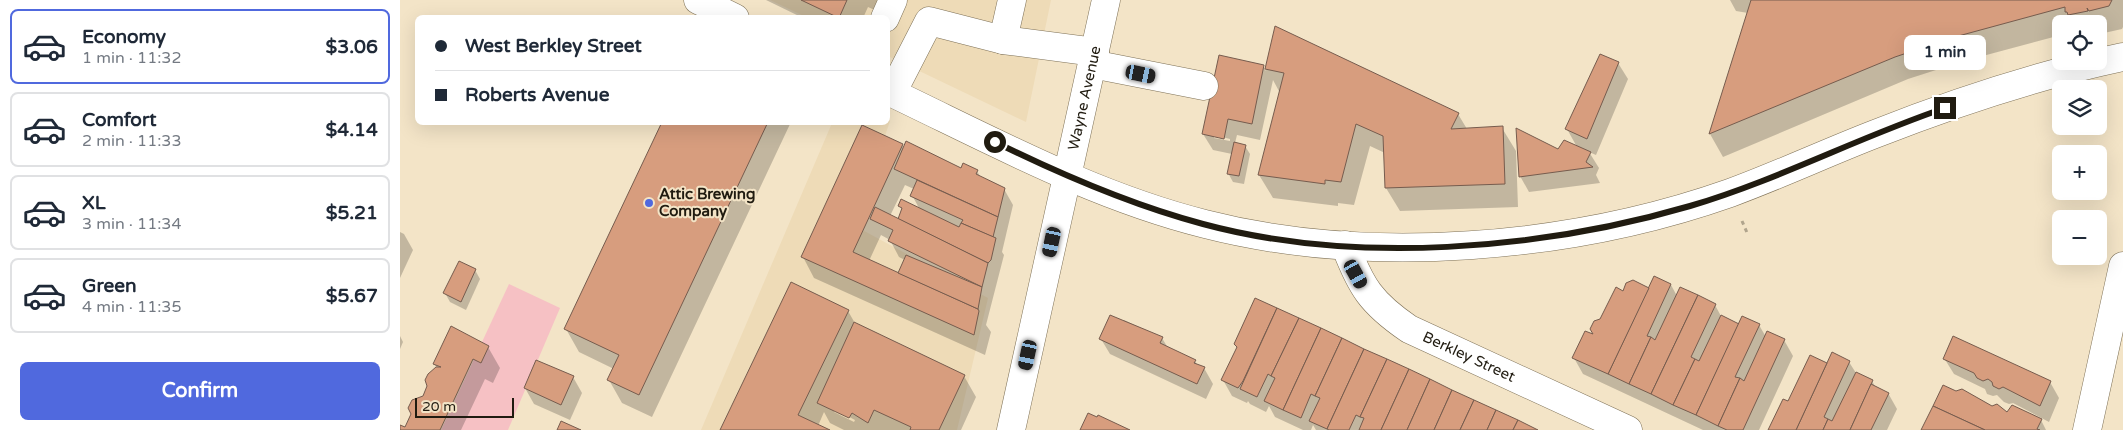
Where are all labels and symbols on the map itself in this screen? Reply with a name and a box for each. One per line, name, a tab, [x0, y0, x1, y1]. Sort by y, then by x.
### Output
callout: 1 min	[1904, 36, 1986, 70]
street label: Wayne Avenue	[1064, 44, 1105, 152]
car	[1124, 64, 1157, 84]
route end	[1934, 97, 1956, 119]
route start	[984, 131, 1006, 153]
place label: Attic Brewing Company	[659, 185, 755, 221]
marker: Attic Brewing Company	[643, 197, 655, 209]
car	[1041, 226, 1062, 258]
car	[1342, 257, 1369, 291]
street label: Berkley Street	[1420, 328, 1518, 386]
car	[1017, 339, 1038, 371]
scale bar	[415, 395, 514, 418]

